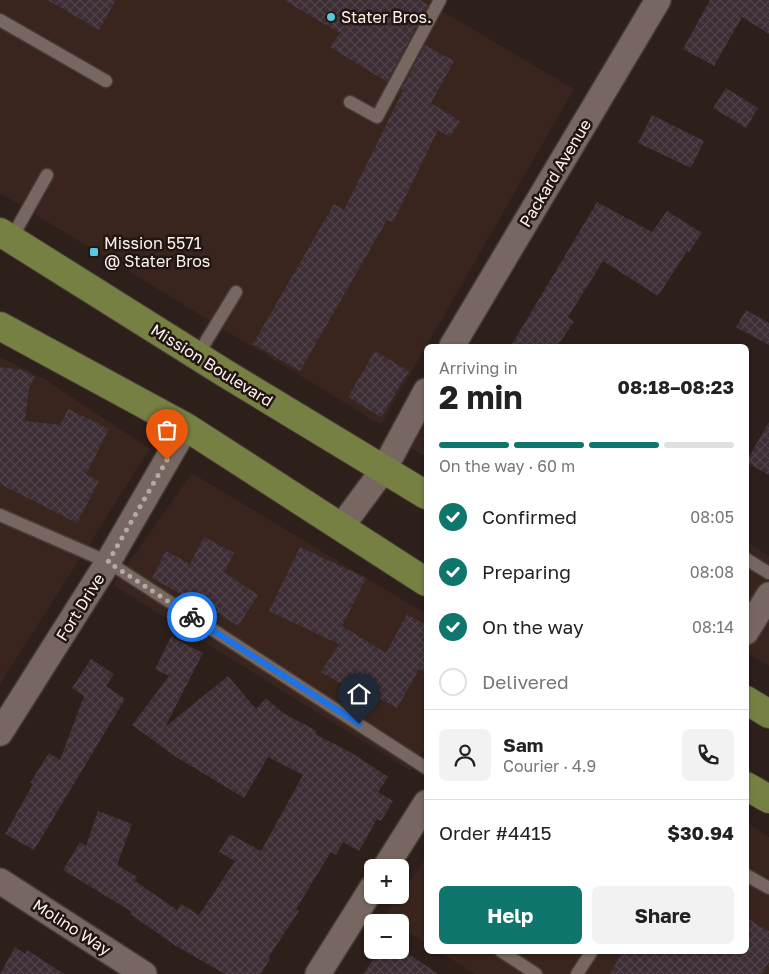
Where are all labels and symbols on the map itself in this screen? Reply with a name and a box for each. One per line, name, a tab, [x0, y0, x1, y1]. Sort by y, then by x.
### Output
place label: Stater Bros.	[341, 7, 432, 27]
marker: Stater Bros.	[325, 11, 337, 23]
street label: Packard Avenue	[515, 115, 595, 231]
place label: Mission 5571 @ Stater Bros	[104, 233, 210, 271]
marker: Mission 5571 @ Stater Bros	[88, 246, 100, 258]
street label: Mission Boulevard	[147, 319, 277, 411]
pin	[146, 409, 188, 460]
street label: Fort Drive	[51, 570, 109, 644]
courier	[167, 592, 217, 642]
pin	[338, 673, 380, 724]
street label: Molino Way	[29, 894, 115, 960]

